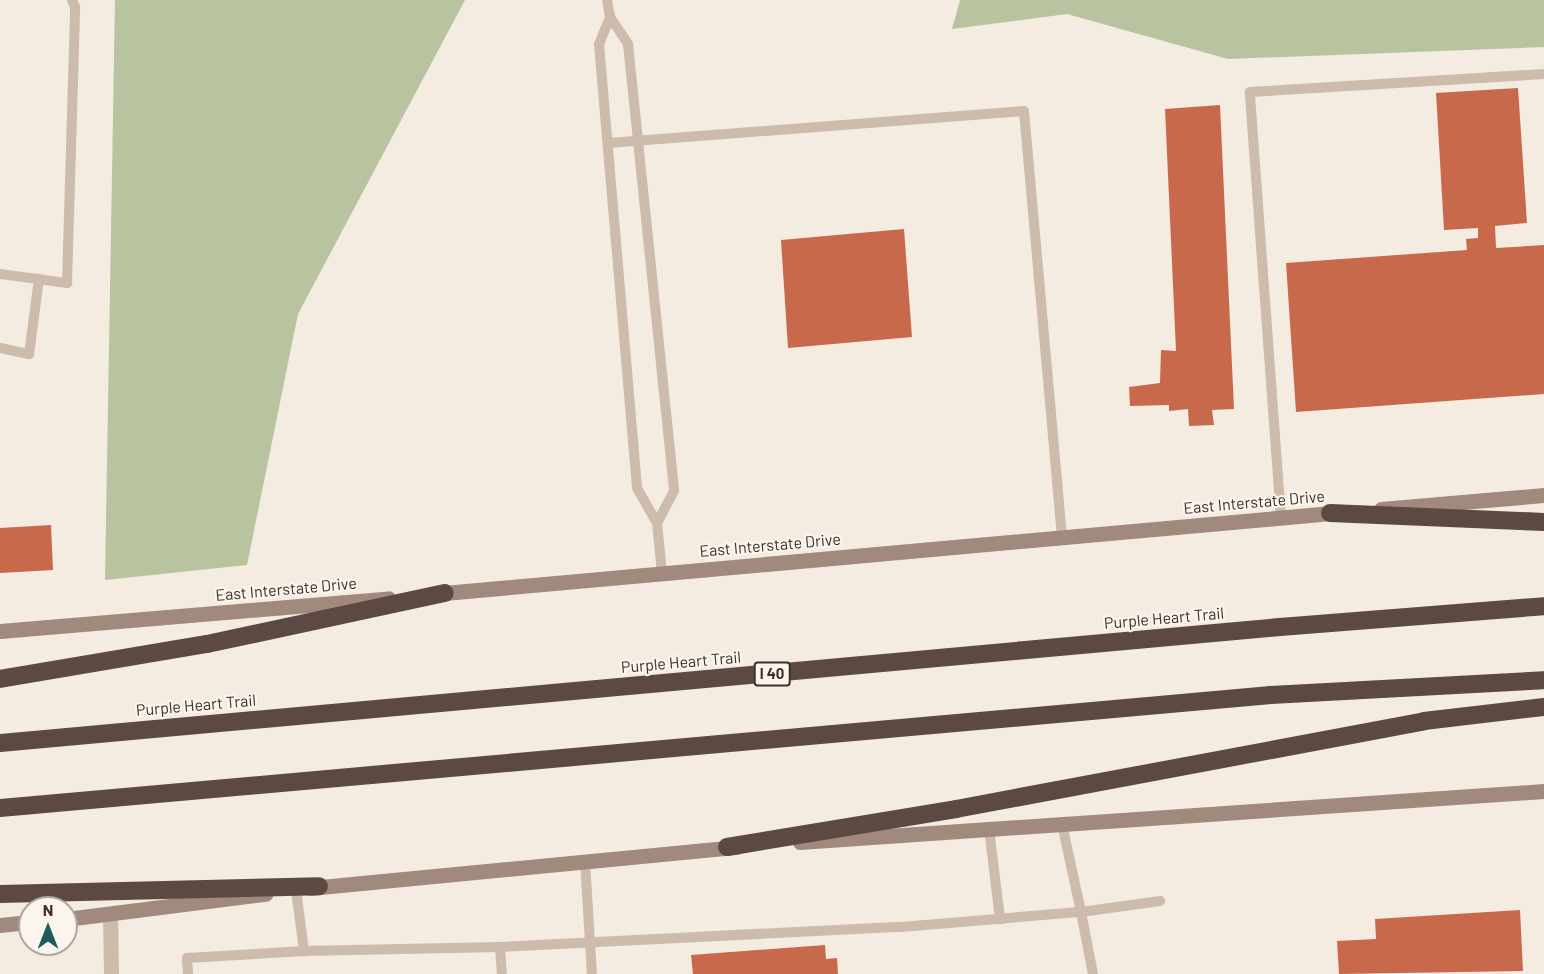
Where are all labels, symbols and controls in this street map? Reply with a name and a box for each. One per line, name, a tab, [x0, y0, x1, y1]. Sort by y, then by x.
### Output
street label: East Interstate Drive	[1183, 486, 1325, 518]
street label: East Interstate Drive	[699, 529, 841, 561]
street label: East Interstate Drive	[215, 573, 357, 605]
street label: Purple Heart Trail	[1103, 603, 1225, 633]
street label: Purple Heart Trail	[620, 647, 742, 677]
road number: I 40	[752, 662, 792, 686]
street label: Purple Heart Trail	[135, 690, 257, 720]
north arrow	[18, 896, 78, 956]
text: N	[43, 900, 53, 919]

